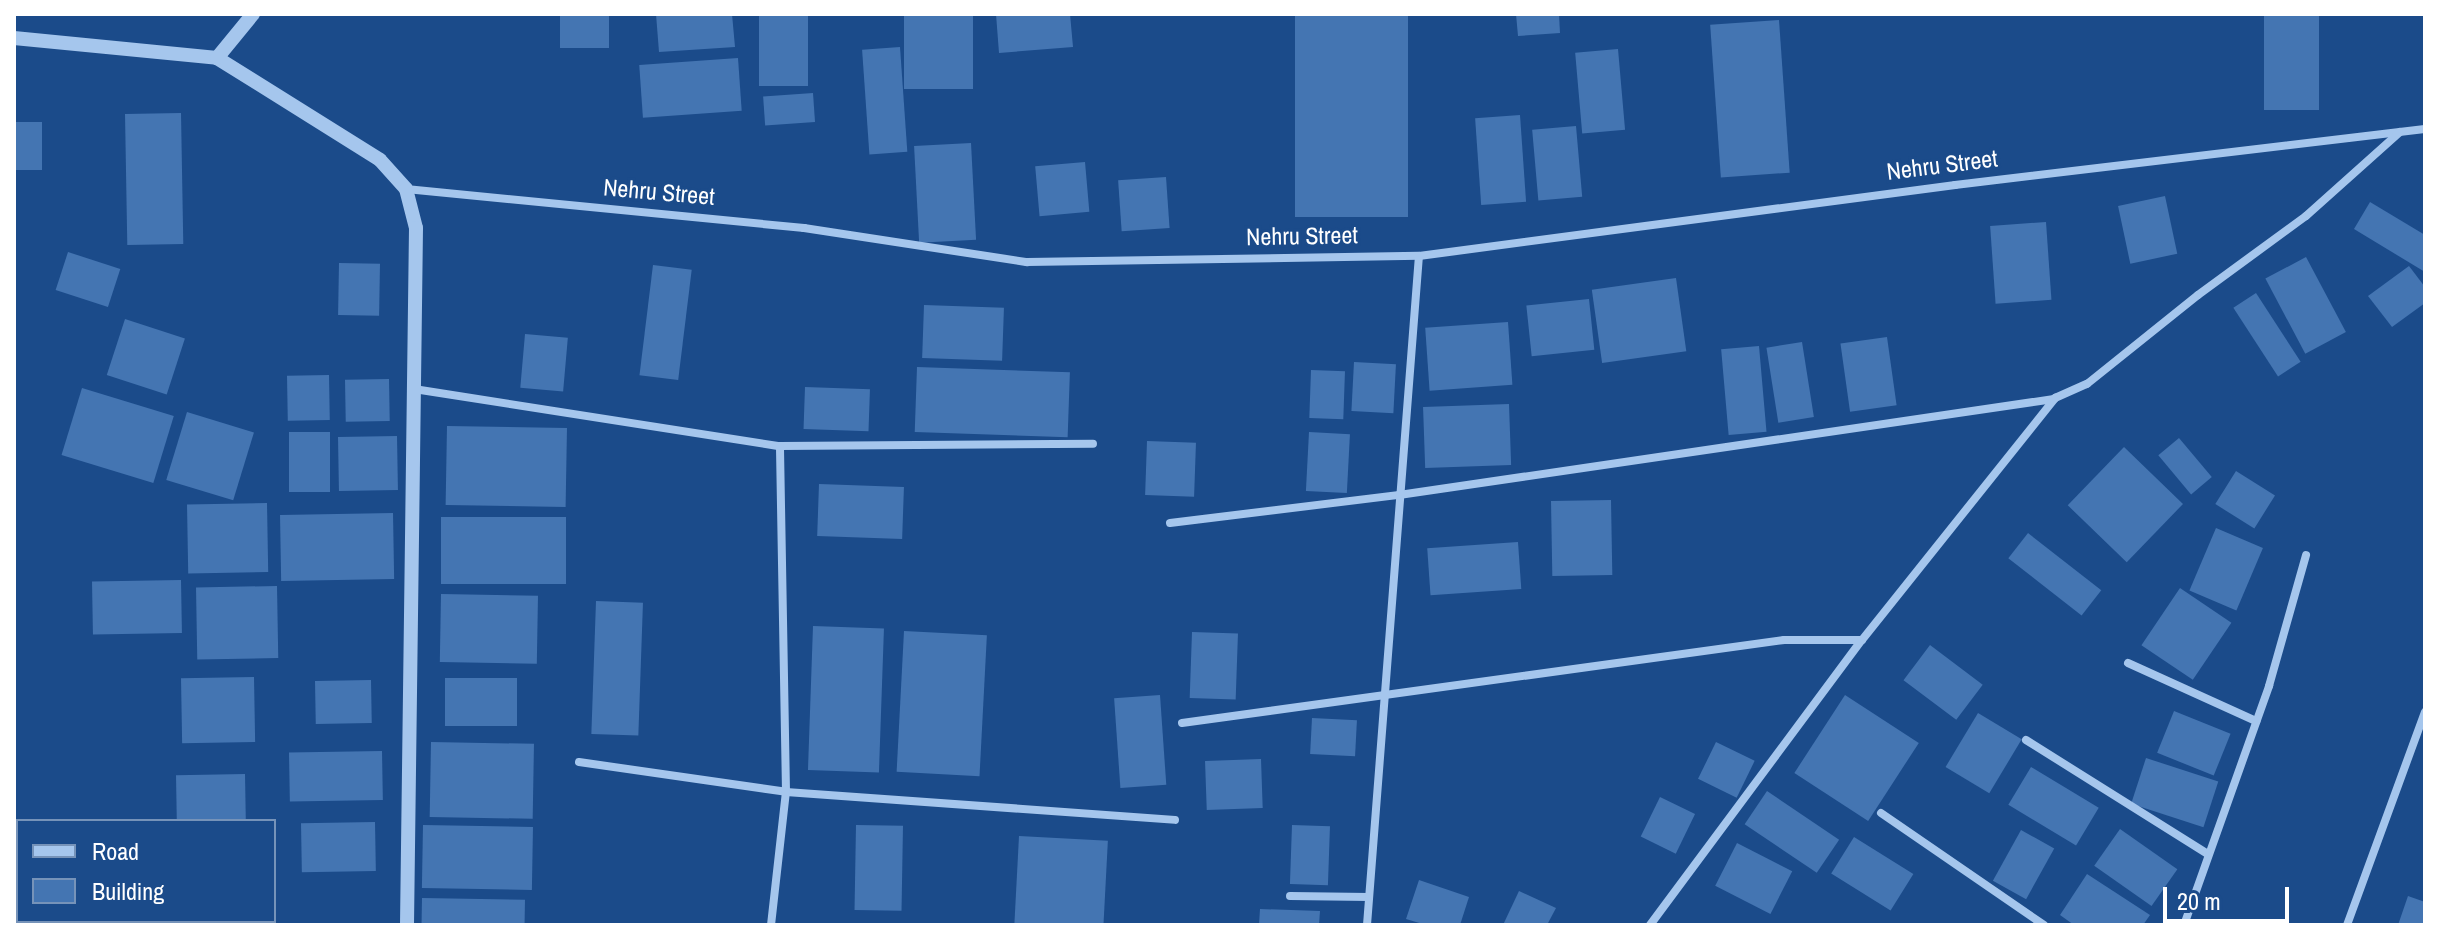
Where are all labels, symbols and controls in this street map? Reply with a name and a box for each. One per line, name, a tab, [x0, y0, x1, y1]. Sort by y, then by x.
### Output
street label: Nehru Street	[1885, 144, 1999, 186]
street label: Nehru Street	[602, 173, 716, 211]
street label: Nehru Street	[1246, 221, 1358, 251]
legend	[16, 819, 276, 923]
text: Road	[92, 835, 139, 867]
scale bar	[2167, 871, 2293, 921]
text: Building	[92, 875, 164, 907]
text: 20 m	[2177, 885, 2221, 917]

